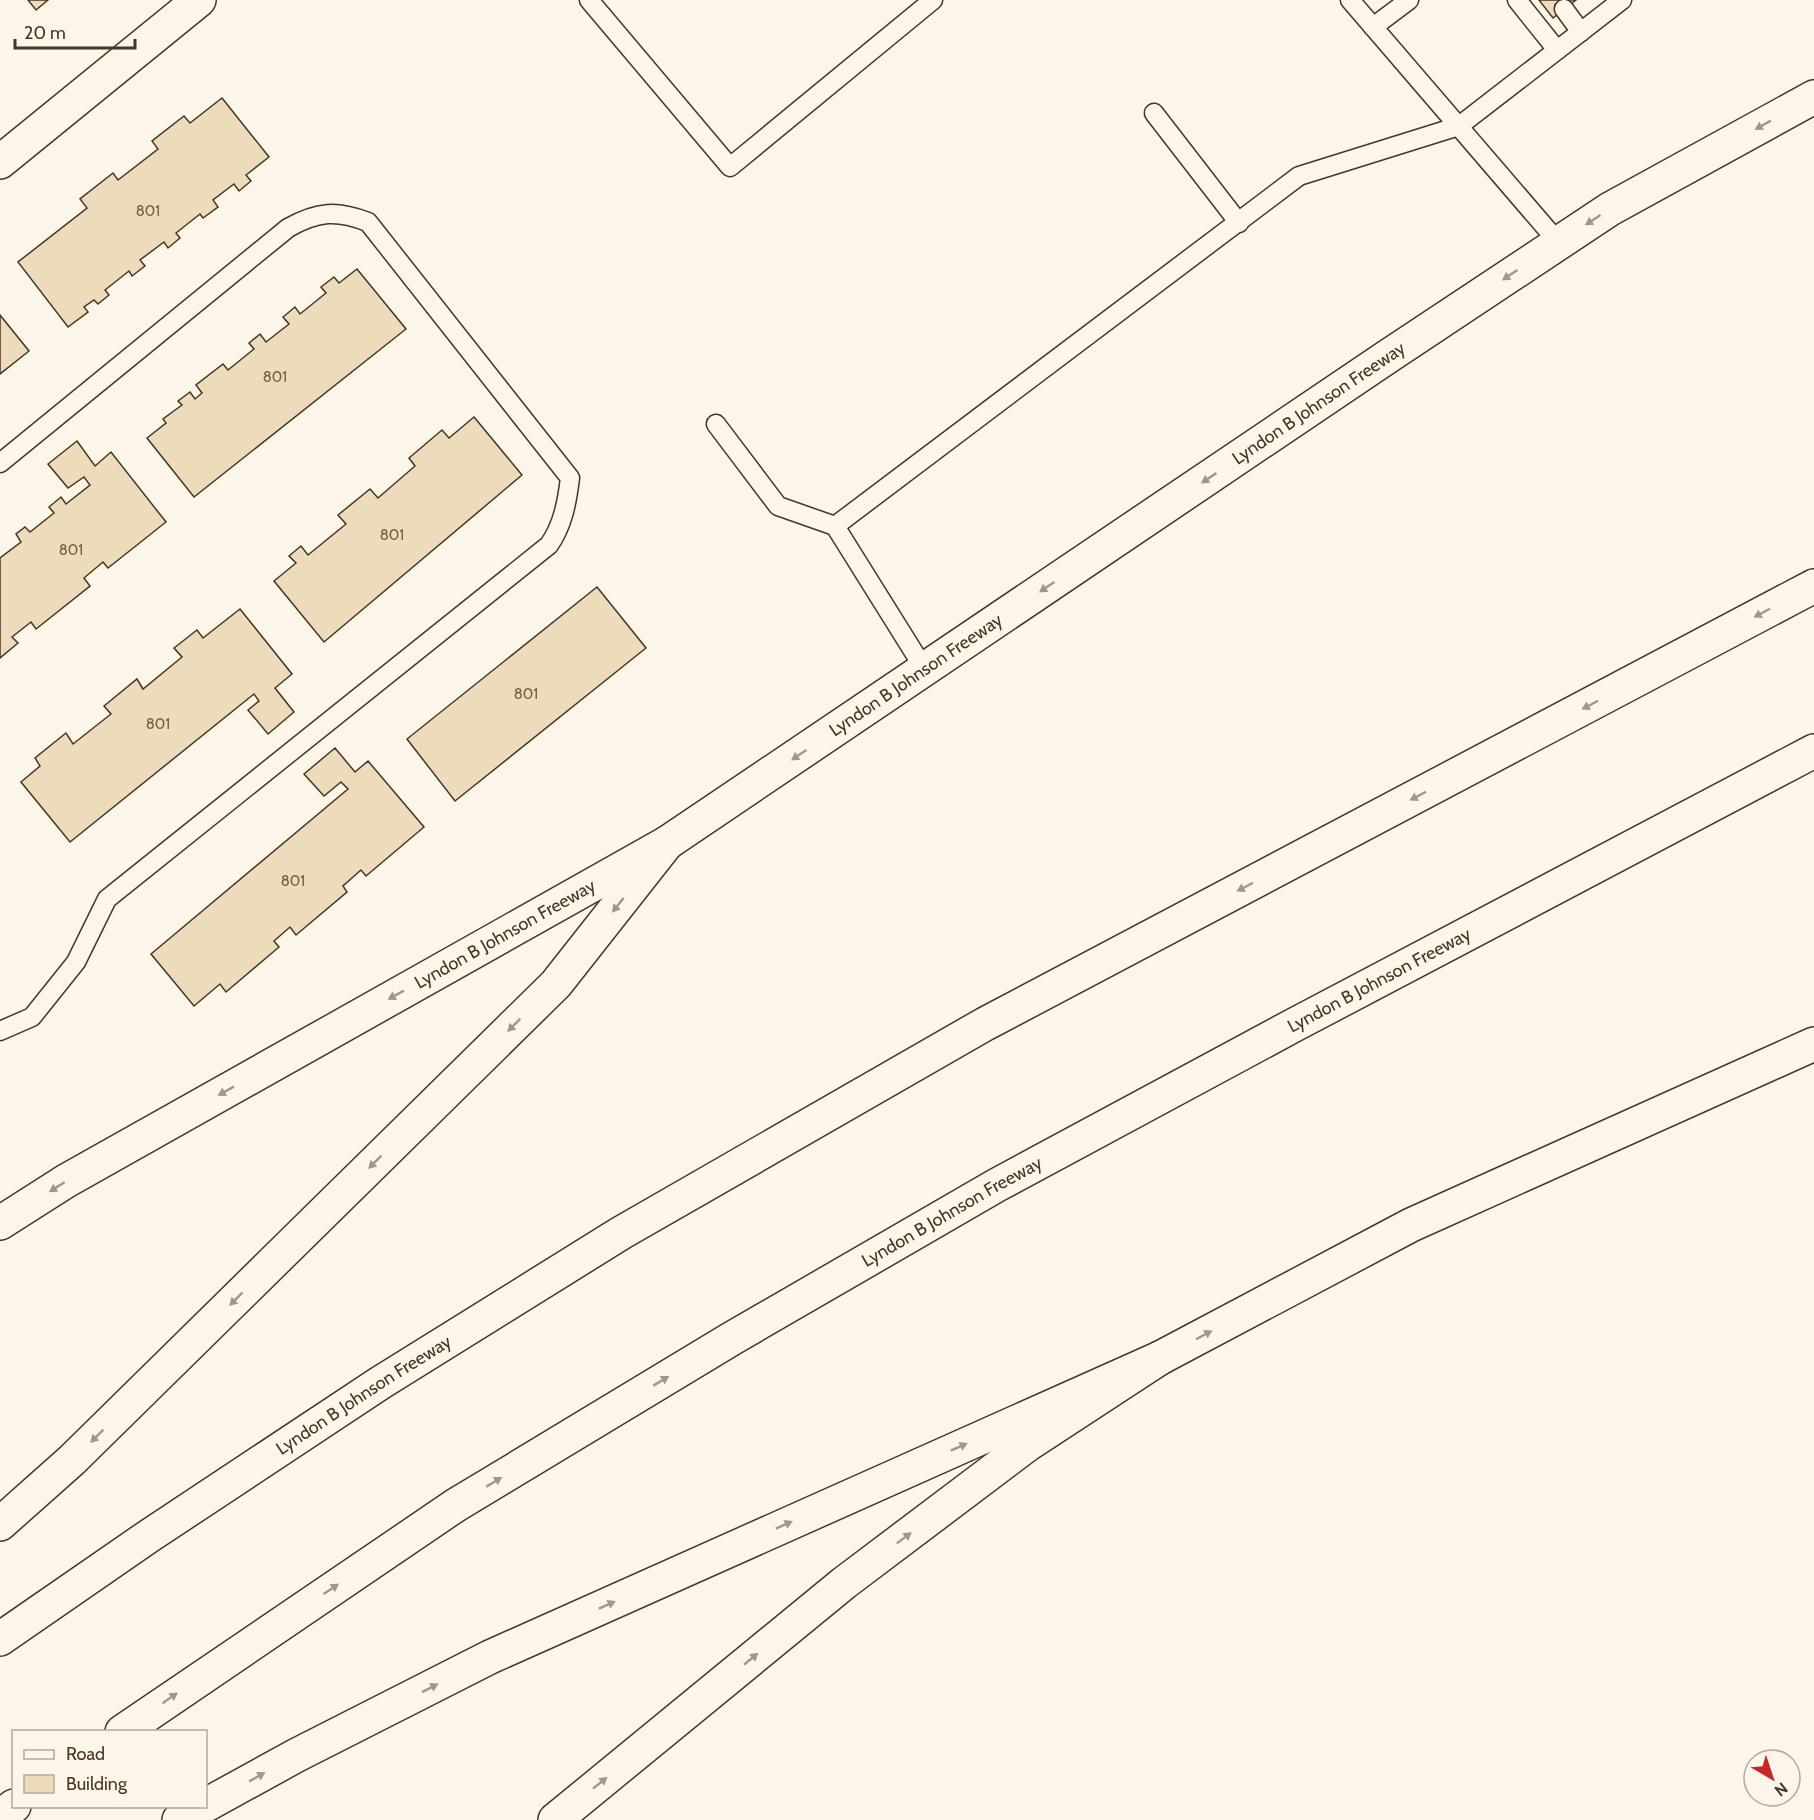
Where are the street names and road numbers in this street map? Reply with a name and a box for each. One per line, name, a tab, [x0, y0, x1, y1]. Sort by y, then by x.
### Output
street label: Lyndon B Johnson Freeway	[1228, 337, 1409, 469]
street label: Lyndon B Johnson Freeway	[825, 609, 1007, 741]
street label: Lyndon B Johnson Freeway	[411, 874, 599, 994]
street label: Lyndon B Johnson Freeway	[1284, 923, 1475, 1038]
street label: Lyndon B Johnson Freeway	[858, 1152, 1046, 1272]
street label: Lyndon B Johnson Freeway	[272, 1330, 455, 1460]

